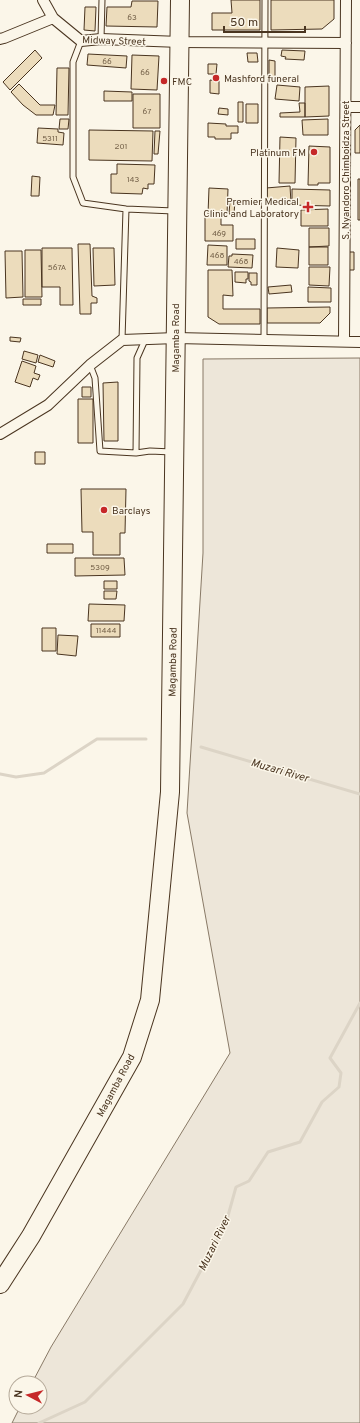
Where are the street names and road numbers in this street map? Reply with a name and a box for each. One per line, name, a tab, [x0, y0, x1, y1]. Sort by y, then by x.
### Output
street label: Midway Street	[82, 34, 146, 49]
street label: S. Nyandoro Chimboidza Street	[340, 100, 353, 240]
street label: Magamba Road	[170, 303, 183, 373]
street label: Magamba Road	[166, 627, 181, 697]
street label: Magamba Road	[94, 1052, 138, 1119]

